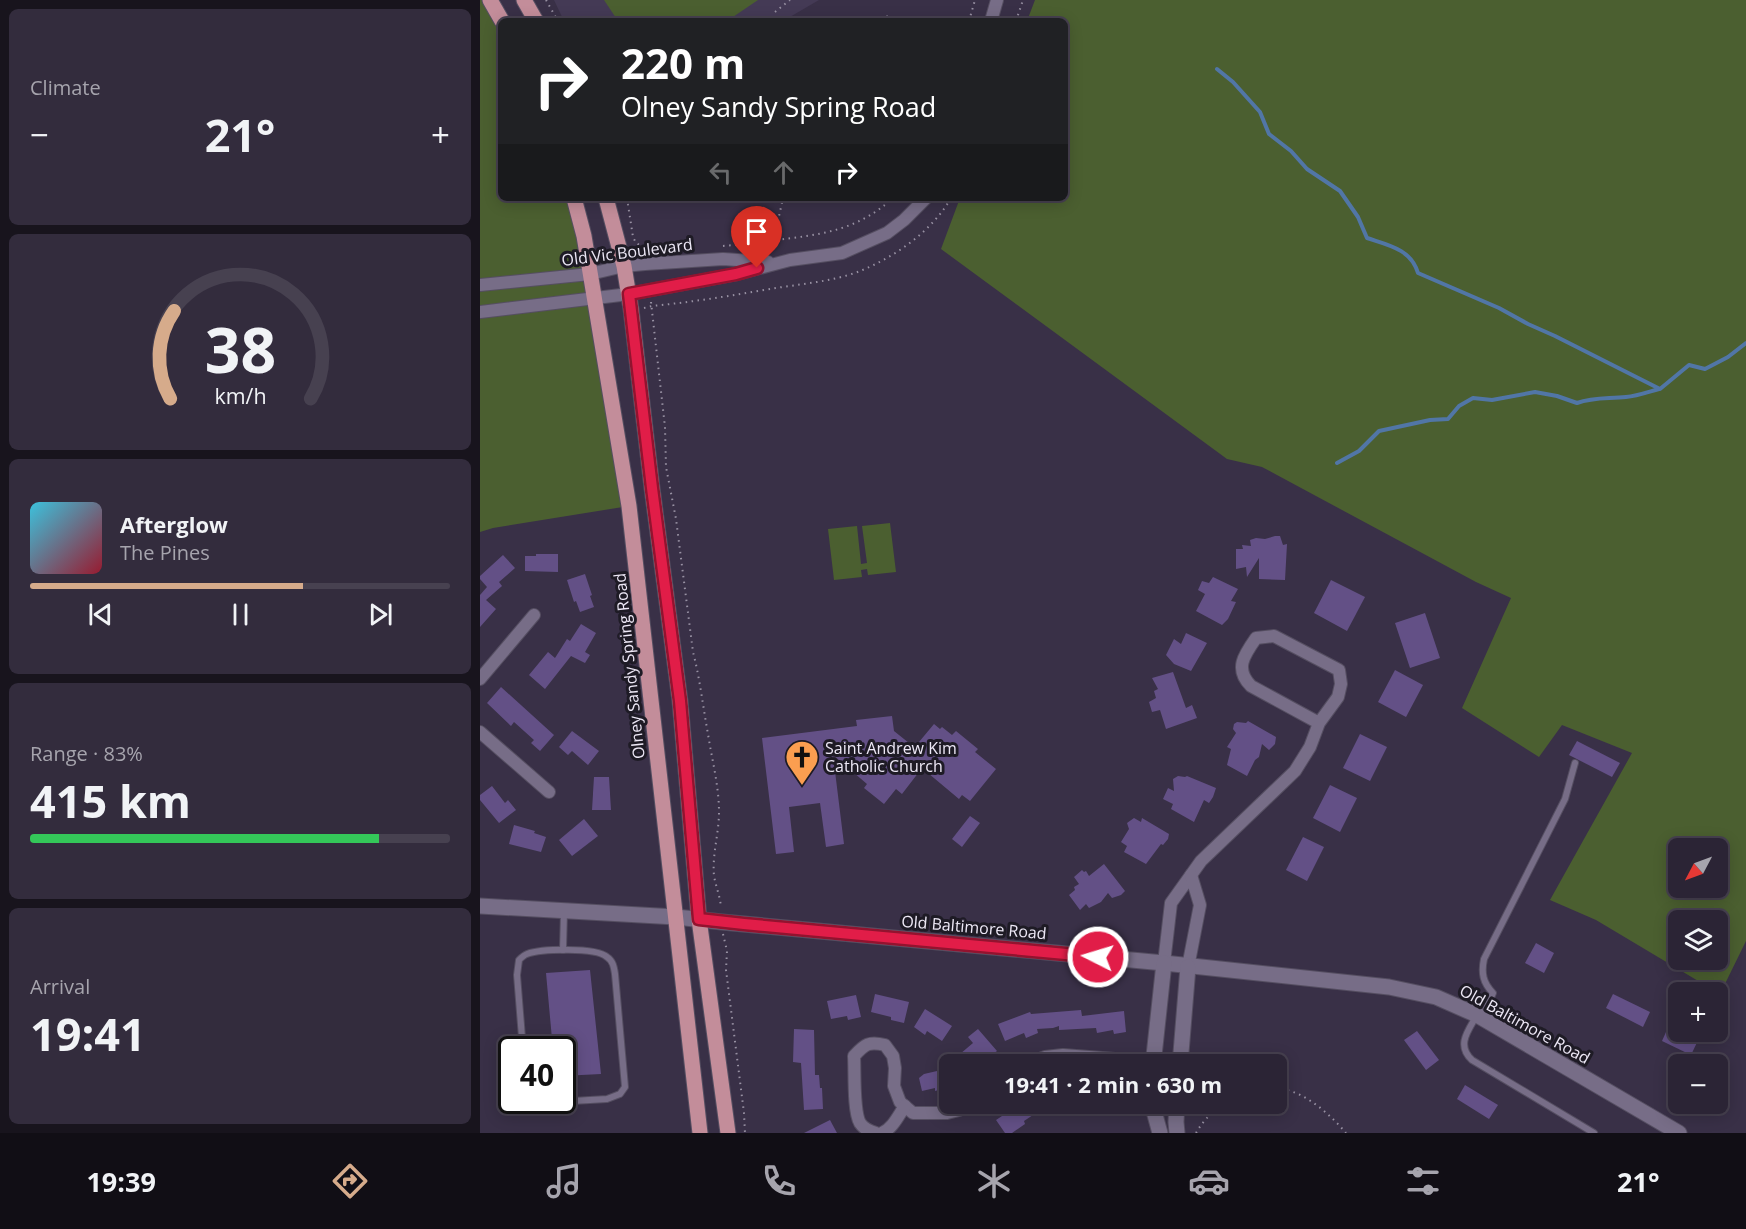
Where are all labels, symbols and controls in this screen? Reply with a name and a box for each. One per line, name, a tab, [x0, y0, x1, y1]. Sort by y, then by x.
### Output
text: 220 m	[621, 34, 745, 91]
icon: right	[522, 42, 600, 120]
text: Climate	[30, 74, 101, 101]
text: Olney Sandy Spring Road	[621, 88, 936, 125]
text: 21°	[205, 104, 275, 165]
text: −	[30, 112, 49, 157]
text: +	[431, 112, 450, 157]
icon: left	[704, 156, 737, 189]
icon: ahead	[767, 156, 800, 189]
icon: right	[830, 156, 863, 189]
pin	[731, 206, 782, 268]
icon: arrive	[740, 215, 773, 248]
street label: Old Vic Boulevard	[560, 233, 694, 271]
text: 38	[204, 306, 276, 391]
text: km/h	[214, 381, 266, 410]
text: Afterglow	[120, 509, 228, 539]
text: The Pines	[120, 539, 210, 566]
street label: Olney Sandy Spring Road	[608, 572, 650, 760]
icon: previous	[84, 598, 117, 631]
icon: pause	[224, 598, 257, 631]
icon: next	[364, 598, 397, 631]
place label: Saint Andrew Kim Catholic Church	[825, 737, 957, 777]
church icon: Saint Andrew Kim Catholic Church	[784, 739, 820, 786]
text: Range · 83%	[30, 740, 143, 767]
text: 415 km	[30, 770, 191, 831]
north arrow	[1668, 838, 1728, 898]
map controls	[1668, 838, 1728, 1114]
street label: Old Baltimore Road	[900, 910, 1048, 944]
button: layers	[1668, 910, 1728, 970]
position arrow	[1066, 925, 1130, 989]
text: Arrival	[30, 973, 90, 1000]
street label: Old Baltimore Road	[1456, 979, 1594, 1069]
button: +	[1668, 982, 1728, 1042]
text: 19:41	[30, 1003, 146, 1064]
speed limit sign: 40	[498, 1036, 576, 1114]
button: −	[1668, 1054, 1728, 1114]
text: 19:41 · 2 min · 630 m	[1004, 1069, 1222, 1099]
icon: directions	[329, 1160, 371, 1202]
icon: music	[543, 1160, 585, 1202]
icon: phone	[758, 1160, 800, 1202]
icon: climate	[973, 1160, 1015, 1202]
icon: car	[1188, 1160, 1230, 1202]
icon: filters	[1402, 1160, 1444, 1202]
text: 19:39	[86, 1163, 156, 1200]
text: 21°	[1617, 1163, 1660, 1200]

